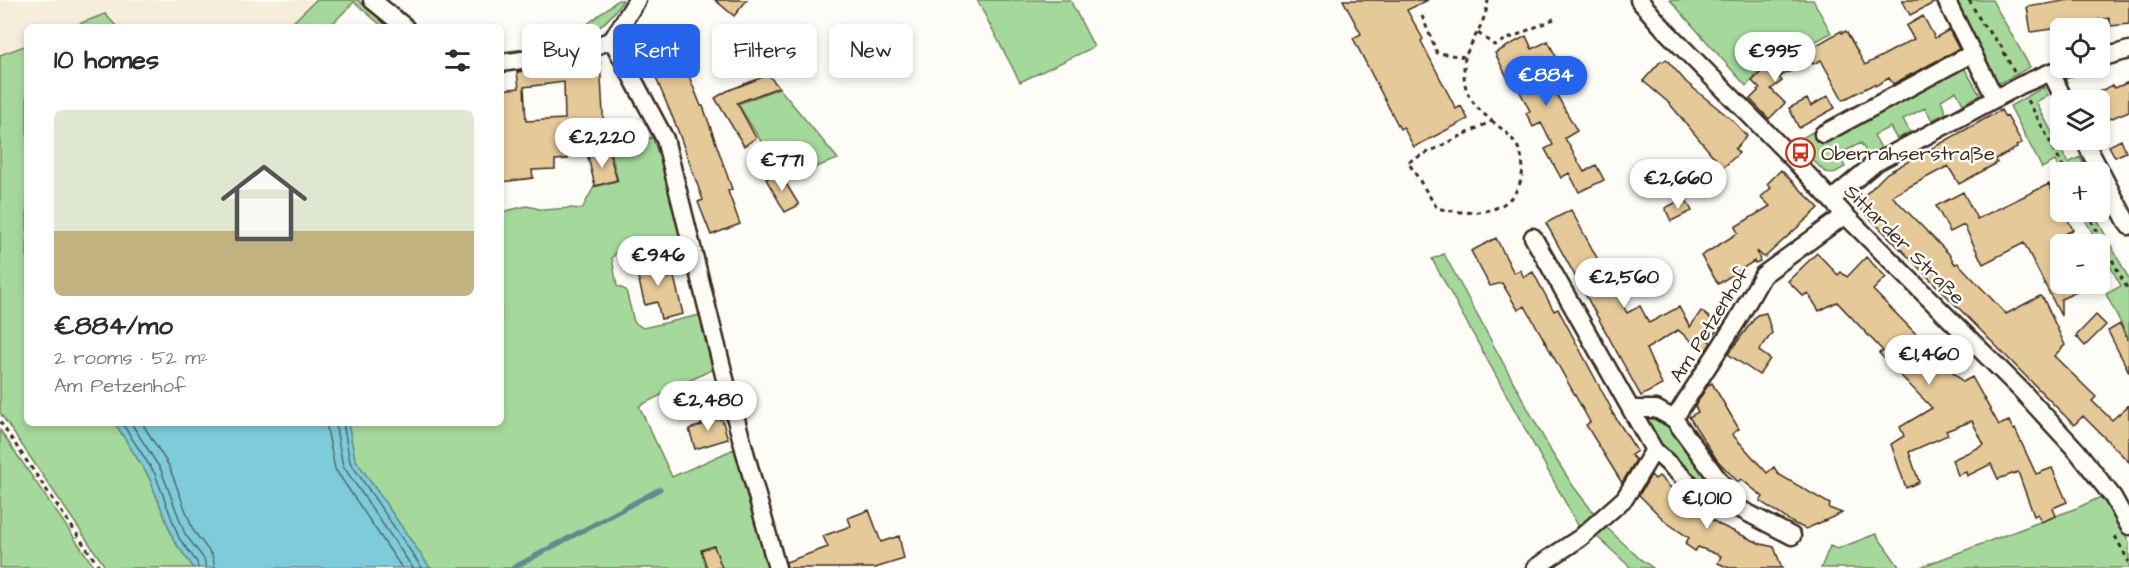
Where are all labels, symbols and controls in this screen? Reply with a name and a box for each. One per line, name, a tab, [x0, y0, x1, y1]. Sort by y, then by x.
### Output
map controls	[2050, 18, 2110, 294]
button: locate	[2050, 18, 2110, 78]
chip: Buy	[522, 24, 601, 78]
chip: Rent	[613, 24, 700, 78]
chip: Filters	[712, 24, 817, 78]
chip: New	[829, 24, 913, 78]
pin: €995	[1739, 32, 1811, 83]
text: €995	[1749, 37, 1801, 65]
text: 10 homes	[54, 42, 159, 78]
icon: filters	[441, 44, 474, 77]
pin: €884	[1510, 56, 1582, 107]
text: €884	[1518, 61, 1574, 89]
button: layers	[2050, 90, 2110, 150]
pin: €2,220	[553, 118, 651, 169]
text: €2,220	[569, 123, 635, 151]
bus stop icon: Oberrahserstraße	[1784, 137, 1816, 169]
place label: Oberrahserstraße	[1821, 140, 1995, 168]
pin: €771	[746, 141, 818, 192]
text: €771	[760, 146, 804, 174]
icon: home	[210, 149, 318, 257]
pin: €2,660	[1629, 159, 1727, 210]
button: +	[2050, 162, 2110, 222]
text: €2,660	[1644, 164, 1712, 192]
street label: Sittarder Straße	[1838, 178, 1971, 311]
button: −	[2050, 234, 2110, 294]
pin: €946	[622, 236, 694, 287]
text: €946	[631, 241, 685, 269]
pin: €2,560	[1575, 258, 1673, 309]
street label: Am Petzenhof	[1663, 261, 1757, 388]
text: €2,560	[1589, 263, 1659, 291]
text: €884/mo	[54, 308, 173, 344]
pin: €1,460	[1880, 335, 1978, 386]
text: €1,460	[1899, 340, 1959, 368]
text: 2 rooms · 52 m²	[54, 344, 208, 372]
text: Am Petzenhof	[54, 372, 186, 400]
pin: €2,480	[659, 381, 757, 432]
text: €2,480	[673, 386, 743, 414]
pin: €1,010	[1658, 479, 1756, 530]
text: €1,010	[1682, 484, 1732, 512]

